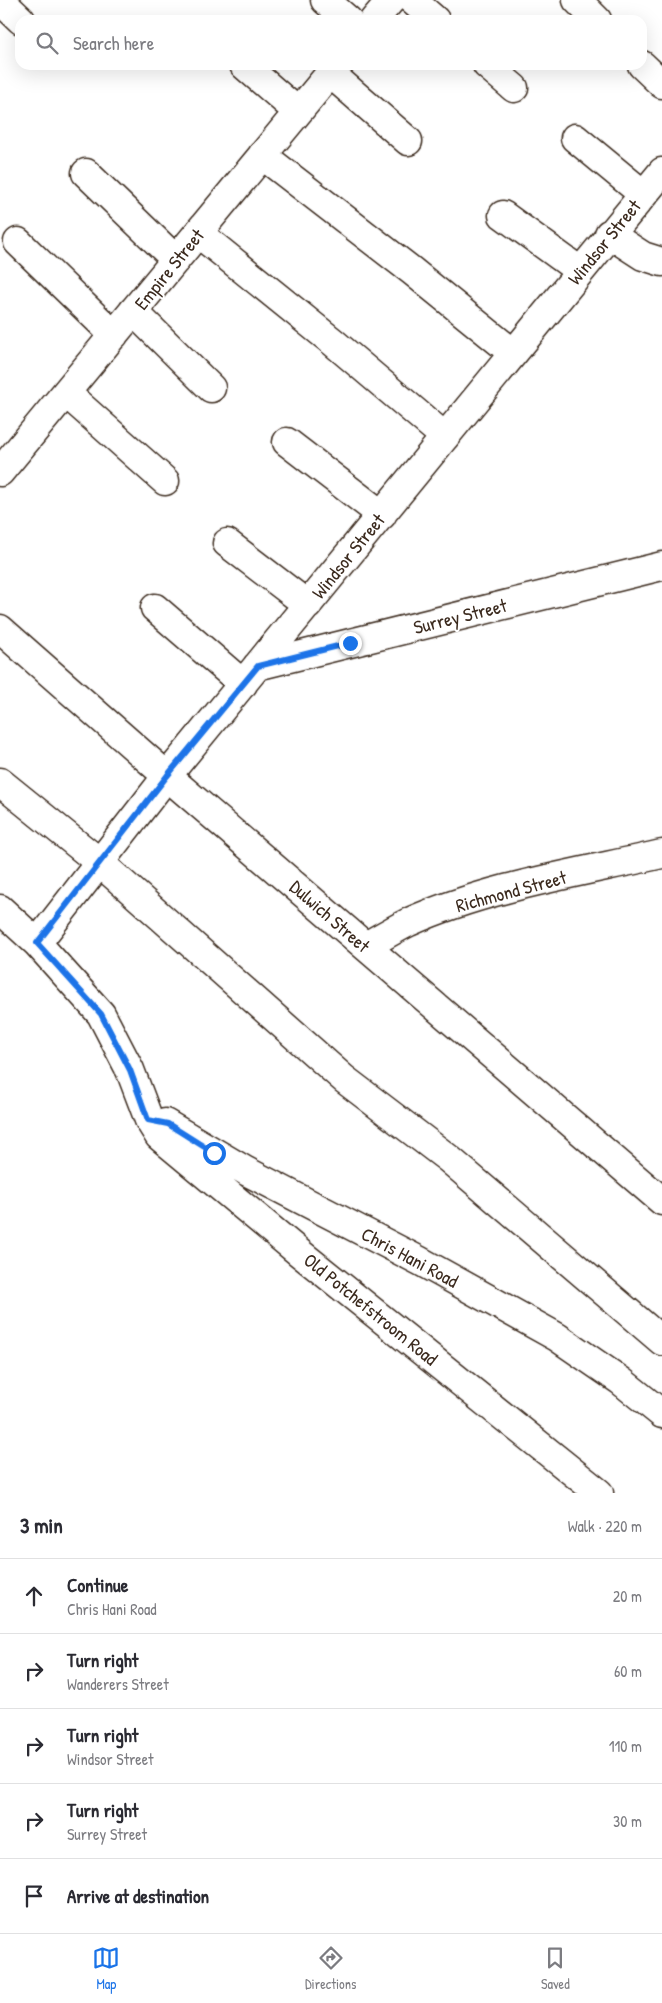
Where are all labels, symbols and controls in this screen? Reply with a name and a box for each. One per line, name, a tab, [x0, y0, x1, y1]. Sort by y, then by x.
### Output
search box	[15, 15, 647, 70]
icon: search	[33, 29, 61, 57]
text: Search here	[73, 30, 154, 56]
street label: Windsor Street	[562, 193, 647, 290]
street label: Empire Street	[128, 223, 210, 315]
street label: Windsor Street	[306, 507, 391, 604]
street label: Surrey Street	[411, 592, 510, 640]
route end	[339, 632, 362, 655]
street label: Richmond Street	[453, 864, 570, 918]
street label: Dulwich Street	[284, 874, 376, 958]
route start	[203, 1142, 226, 1165]
street label: Chris Hani Road	[357, 1221, 464, 1294]
street label: Old Potchefstroom Road	[299, 1247, 444, 1372]
text: 3 min	[20, 1511, 63, 1540]
text: Walk · 220 m	[568, 1515, 642, 1537]
text: Continue	[67, 1572, 128, 1598]
icon: ahead	[20, 1582, 48, 1610]
text: 20 m	[613, 1585, 642, 1607]
text: Chris Hani Road	[67, 1598, 157, 1620]
text: Turn right	[67, 1647, 138, 1673]
icon: right	[20, 1657, 48, 1685]
text: 60 m	[614, 1660, 642, 1682]
text: Wanderers Street	[67, 1673, 169, 1695]
text: Turn right	[67, 1722, 138, 1748]
icon: right	[20, 1732, 48, 1760]
text: 110 m	[609, 1735, 642, 1757]
text: Windsor Street	[67, 1748, 154, 1770]
text: Turn right	[67, 1797, 138, 1823]
icon: right	[20, 1807, 48, 1835]
text: 30 m	[613, 1810, 642, 1832]
text: Surrey Street	[67, 1823, 147, 1845]
icon: arrive	[20, 1882, 48, 1910]
text: Arrive at destination	[67, 1883, 209, 1909]
tab: Map	[92, 1944, 120, 1993]
tab: Directions	[305, 1944, 356, 1993]
tab: Saved	[541, 1944, 570, 1993]

